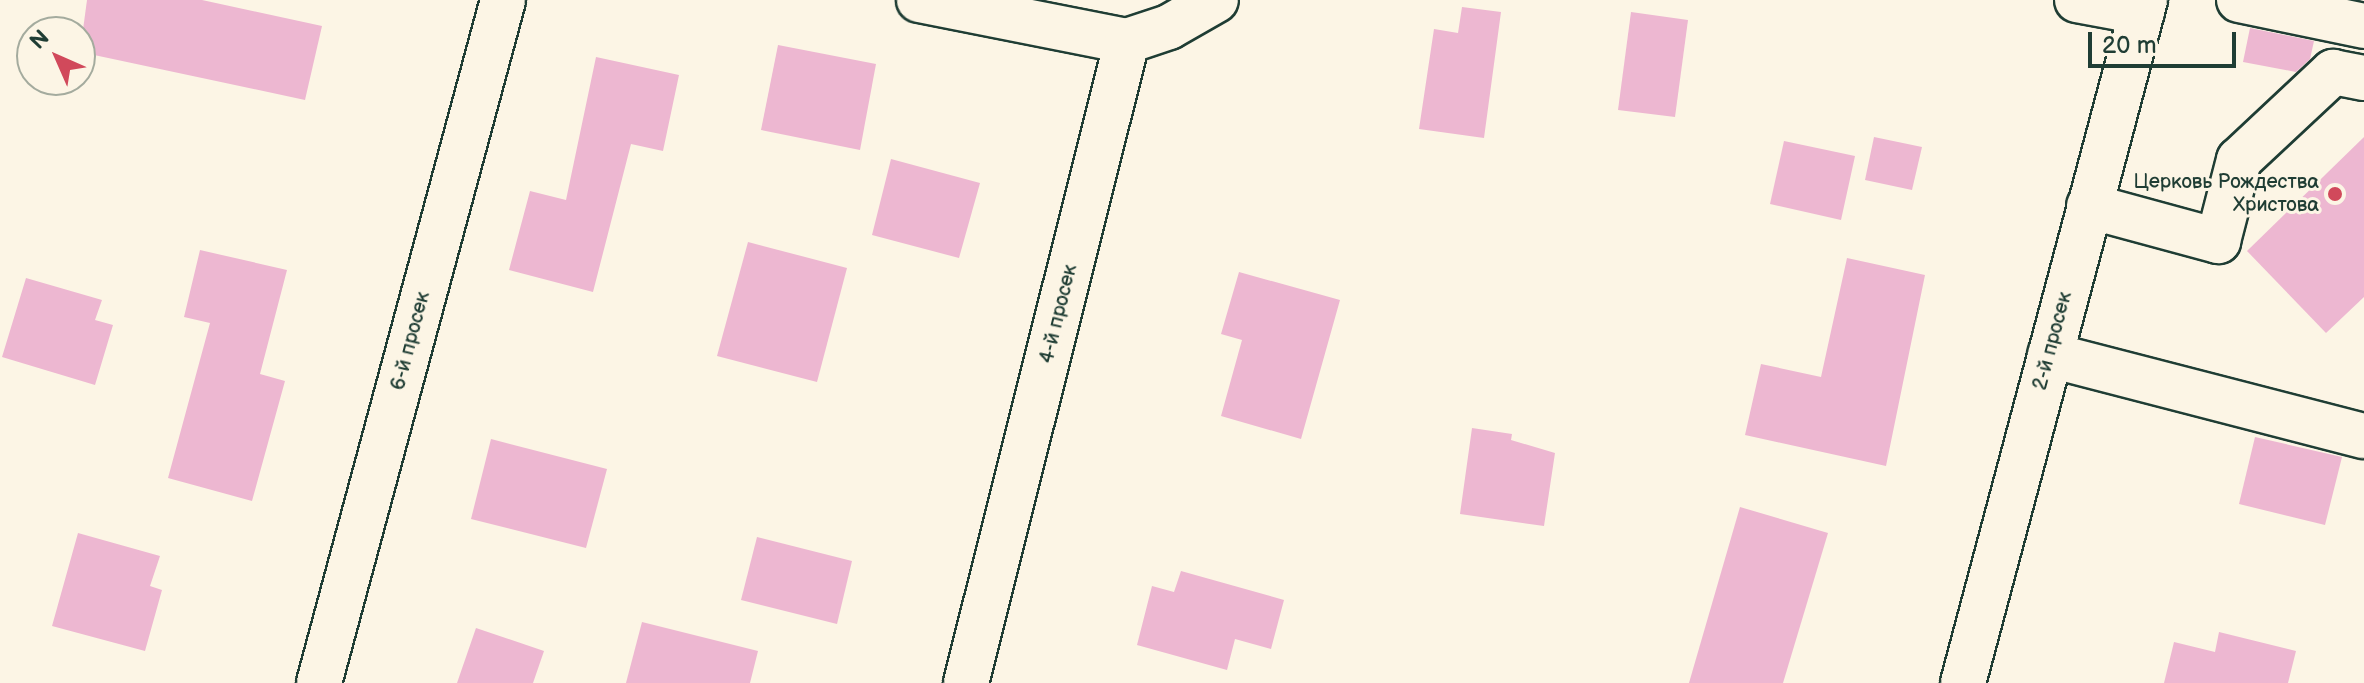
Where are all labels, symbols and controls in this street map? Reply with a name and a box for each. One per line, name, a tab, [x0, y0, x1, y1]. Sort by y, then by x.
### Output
north arrow	[16, 16, 96, 96]
scale bar	[2092, 16, 2240, 66]
text: N	[25, 25, 55, 55]
text: 20 m	[2102, 31, 2157, 60]
place label: Церковь Рождества Христова	[2133, 170, 2319, 217]
marker: Церковь Рождества Христова	[2326, 185, 2344, 203]
street label: 4-й просек	[1035, 262, 1083, 366]
street label: 6-й просек	[386, 289, 436, 393]
street label: 2-й просек	[2028, 289, 2078, 393]

